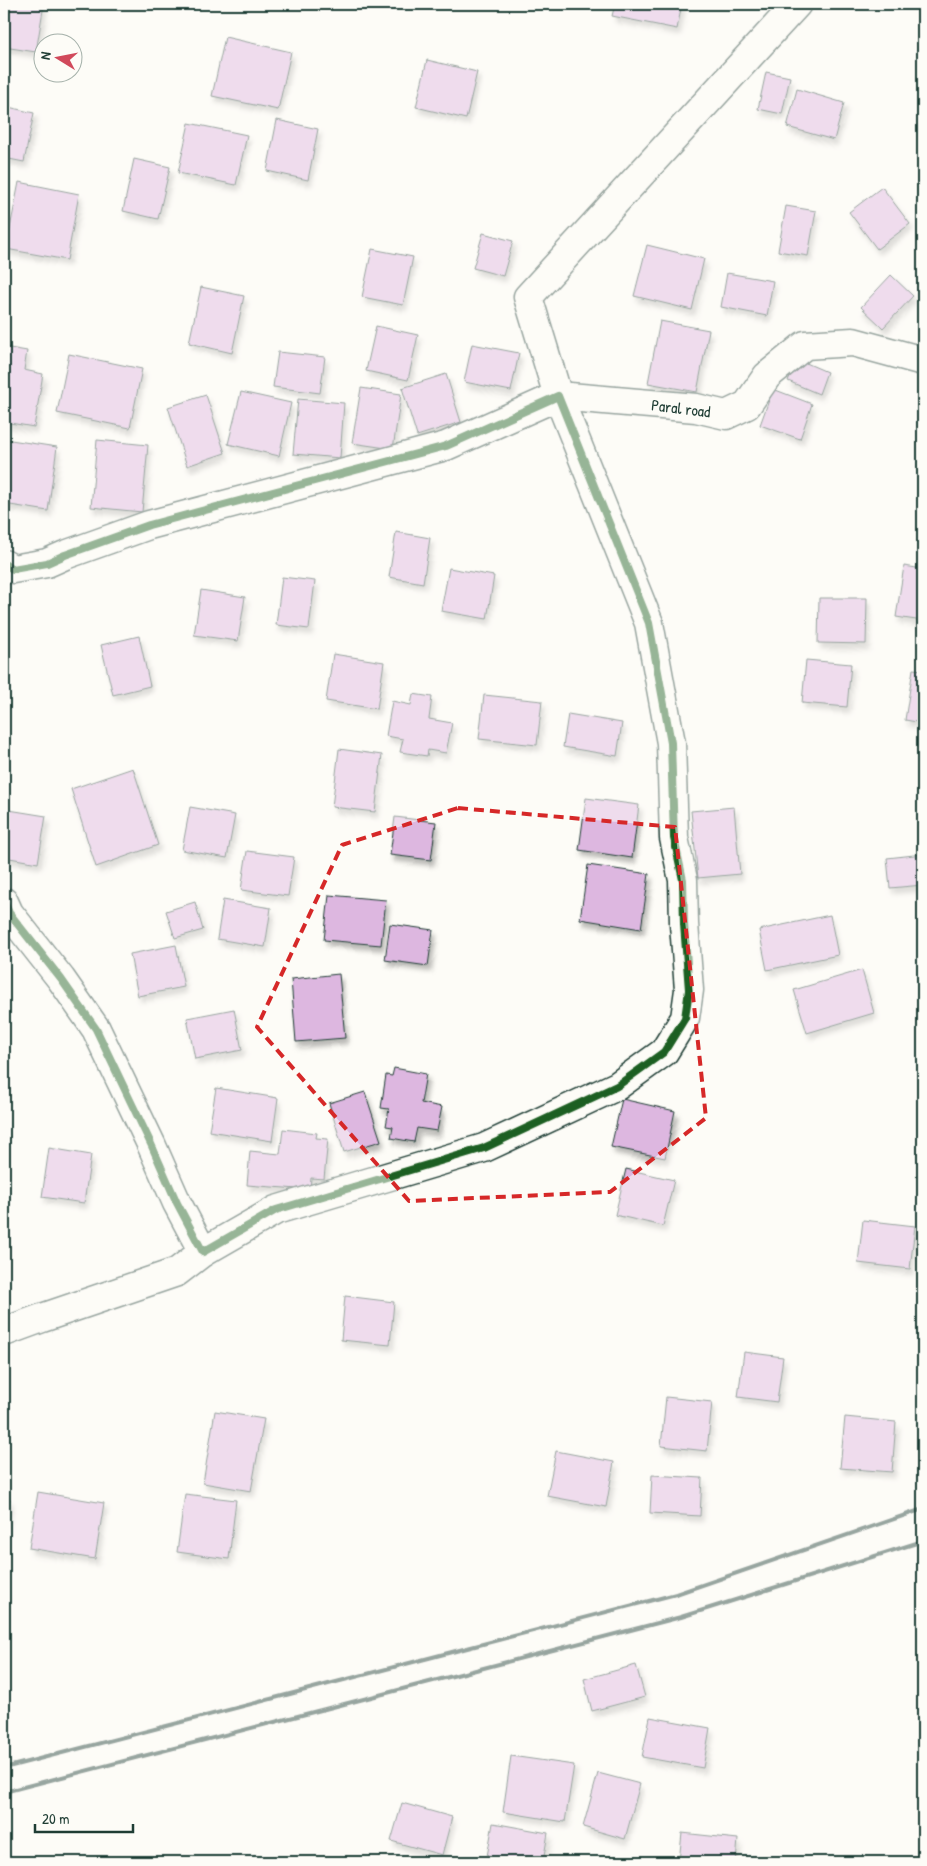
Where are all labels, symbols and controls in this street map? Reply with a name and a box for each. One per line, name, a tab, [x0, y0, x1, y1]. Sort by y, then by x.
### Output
north arrow	[32, 32, 82, 82]
text: N	[35, 50, 55, 61]
street label: Paral road	[650, 393, 712, 423]
scale bar	[35, 1801, 132, 1833]
text: 20 m	[42, 1808, 69, 1829]

